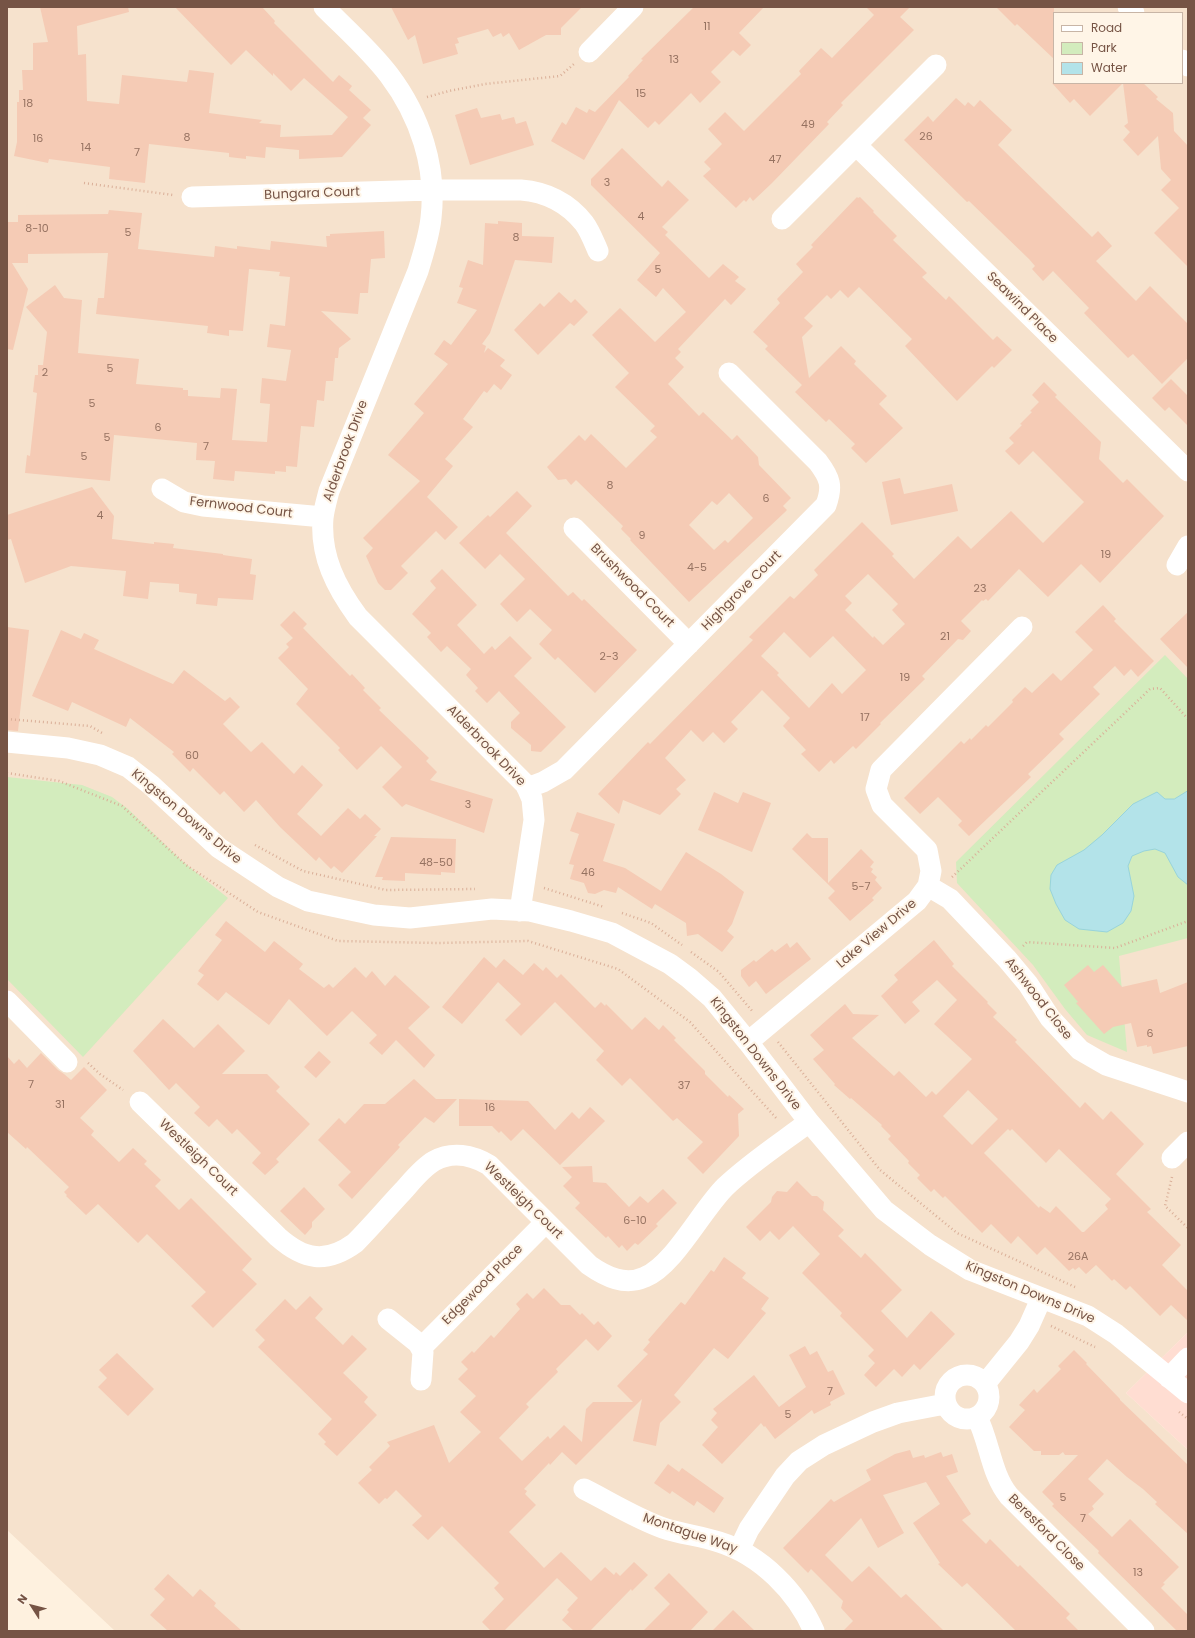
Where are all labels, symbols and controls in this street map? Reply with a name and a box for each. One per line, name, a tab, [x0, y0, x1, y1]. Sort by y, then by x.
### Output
legend	[1053, 12, 1183, 84]
text: Road	[1091, 19, 1122, 36]
house number: 11	[703, 20, 711, 34]
text: Park	[1091, 39, 1117, 56]
house number: 13	[669, 53, 679, 67]
text: Water	[1091, 59, 1127, 76]
house number: 15	[636, 87, 646, 101]
house number: 18	[23, 97, 33, 111]
house number: 49	[801, 118, 815, 132]
house number: 26	[919, 130, 933, 144]
house number: 8	[184, 131, 190, 145]
house number: 16	[33, 132, 43, 146]
house number: 14	[81, 141, 91, 155]
house number: 7	[134, 146, 140, 160]
house number: 47	[769, 153, 781, 167]
house number: 3	[604, 176, 610, 190]
street label: Bungara Court	[264, 185, 360, 203]
house number: 4	[638, 210, 644, 224]
house number: 8-10	[25, 222, 49, 236]
house number: 5	[125, 226, 131, 240]
house number: 8	[513, 231, 519, 245]
house number: 5	[655, 263, 661, 277]
street label: Seawind Place	[983, 269, 1061, 347]
house number: 5	[107, 362, 113, 376]
house number: 2	[42, 366, 48, 380]
house number: 5	[89, 397, 95, 411]
street label: Alderbrook Drive	[320, 398, 372, 504]
house number: 6	[155, 421, 161, 435]
house number: 5	[104, 431, 110, 445]
house number: 7	[203, 440, 209, 454]
house number: 5	[81, 450, 87, 464]
house number: 8	[607, 479, 613, 493]
house number: 6	[763, 492, 769, 506]
street label: Fernwood Court	[189, 494, 293, 522]
house number: 4	[97, 509, 103, 523]
house number: 9	[639, 529, 645, 543]
street label: Brushwood Court	[587, 541, 677, 631]
street label: Highgrove Court	[699, 548, 785, 634]
house number: 19	[1101, 548, 1111, 562]
house number: 4-5	[687, 561, 707, 575]
house number: 23	[974, 582, 986, 596]
house number: 21	[940, 630, 950, 644]
house number: 2-3	[600, 650, 618, 664]
house number: 19	[900, 671, 910, 685]
street label: Alderbrook Drive	[443, 702, 529, 790]
house number: 17	[860, 711, 870, 725]
house number: 60	[185, 749, 199, 763]
street label: Kingston Downs Drive	[128, 766, 244, 868]
house number: 3	[465, 798, 471, 812]
house number: 48-50	[419, 856, 453, 870]
house number: 46	[581, 866, 595, 880]
house number: 5-7	[852, 880, 870, 894]
street label: Lake View Drive	[834, 896, 920, 972]
street label: Ashwood Close	[1001, 955, 1075, 1043]
street label: Kingston Downs Drive	[706, 994, 804, 1114]
house number: 6	[1147, 1027, 1153, 1041]
house number: 7	[28, 1078, 34, 1092]
house number: 37	[678, 1079, 690, 1093]
house number: 31	[55, 1098, 65, 1112]
house number: 16	[485, 1101, 495, 1115]
street label: Westleigh Court	[155, 1116, 241, 1200]
street label: Westleigh Court	[480, 1159, 566, 1243]
house number: 6-10	[623, 1214, 647, 1228]
street label: Edgewood Place	[440, 1242, 526, 1328]
house number: 26A	[1068, 1250, 1088, 1264]
street label: Kingston Downs Drive	[963, 1259, 1097, 1327]
house number: 7	[827, 1385, 833, 1399]
house number: 5	[785, 1408, 791, 1422]
street label: Beresford Close	[1004, 1491, 1088, 1575]
house number: 5	[1060, 1491, 1066, 1505]
street label: Montague Way	[641, 1511, 739, 1557]
house number: 7	[1080, 1512, 1086, 1526]
house number: 13	[1133, 1566, 1143, 1580]
north arrow	[12, 1586, 52, 1626]
text: N	[13, 1591, 31, 1607]

